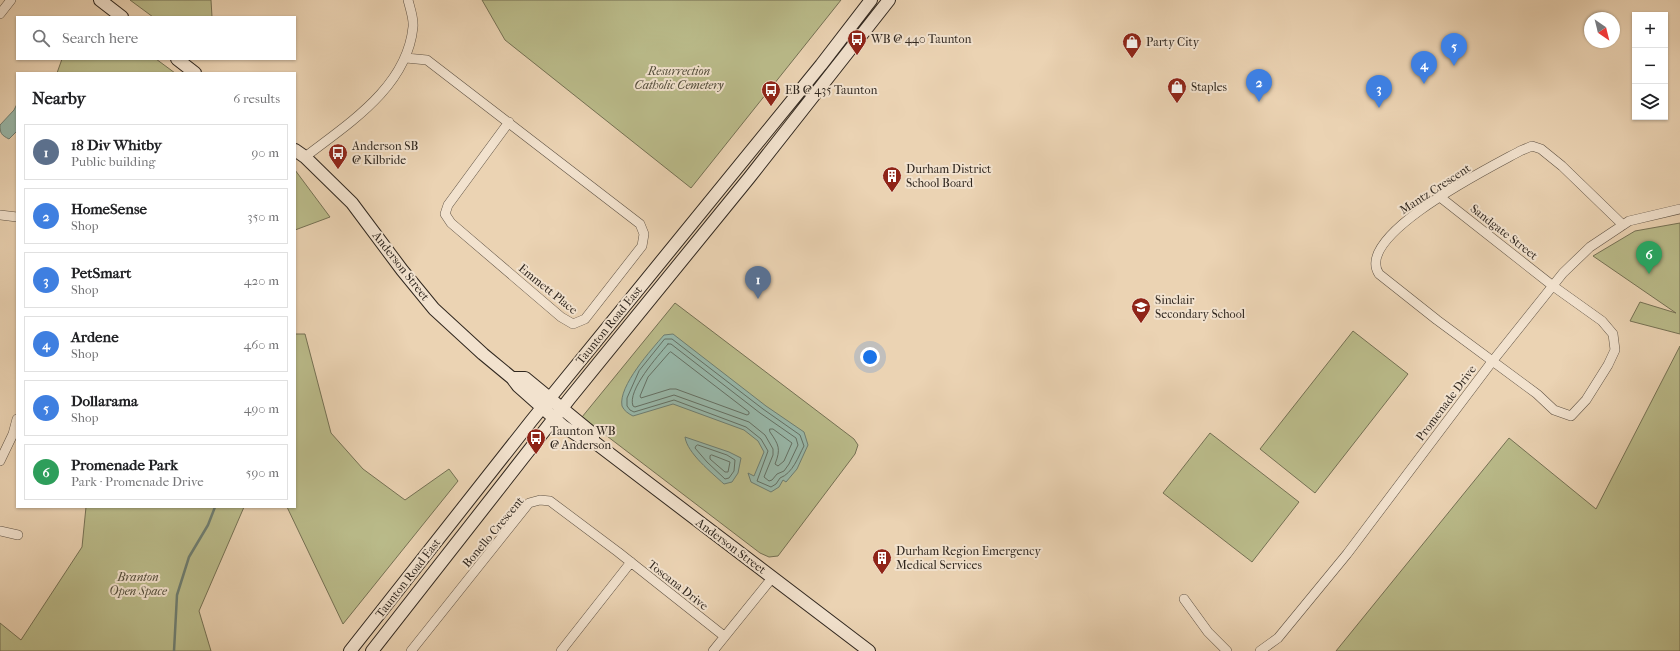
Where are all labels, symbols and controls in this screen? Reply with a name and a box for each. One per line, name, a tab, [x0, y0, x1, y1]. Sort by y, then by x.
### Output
north arrow	[1584, 12, 1620, 48]
map controls	[1632, 12, 1668, 120]
button: +	[1632, 12, 1668, 48]
search box	[16, 16, 296, 60]
icon: search	[30, 27, 52, 49]
bus stop icon: WB @ 440 Taunton	[846, 28, 868, 56]
text: Search here	[62, 29, 138, 47]
shop icon: Party City	[1121, 31, 1143, 59]
place label: WB @ 440 Taunton	[870, 32, 972, 46]
pin: 5	[1441, 33, 1467, 66]
place label: Party City	[1146, 35, 1200, 49]
button: −	[1632, 48, 1668, 84]
pin: 4	[1411, 51, 1437, 84]
park label: Resurrection Catholic Cemetery	[634, 64, 725, 92]
pin: 2	[1246, 69, 1272, 102]
pin: 3	[1366, 75, 1392, 108]
shop icon: Staples	[1166, 76, 1188, 104]
bus stop icon: EB @ 435 Taunton	[760, 79, 782, 107]
place label: Staples	[1191, 80, 1228, 94]
place label: EB @ 435 Taunton	[785, 83, 878, 97]
button: layers	[1632, 84, 1668, 120]
text: Nearby	[32, 88, 86, 108]
text: 6 results	[233, 91, 280, 106]
text: 18 Div Whitby	[71, 136, 162, 154]
place label: Anderson SB @ Kilbride	[351, 139, 418, 167]
bus stop icon: Anderson SB @ Kilbride	[327, 142, 349, 170]
text: 1	[44, 145, 48, 160]
text: 90 m	[251, 145, 279, 160]
text: Public building	[71, 154, 156, 169]
street label: Mantz Crescent	[1397, 161, 1474, 217]
place label: Durham District School Board	[906, 162, 992, 190]
building icon: Durham District School Board	[881, 165, 903, 193]
text: HomeSense	[71, 200, 147, 218]
street label: Sandgate Street	[1468, 201, 1541, 263]
text: 2	[43, 209, 49, 224]
text: 350 m	[247, 209, 279, 224]
text: Shop	[71, 218, 99, 233]
street label: Anderson Street	[369, 228, 433, 304]
pin: 6	[1636, 241, 1662, 274]
street label: Emmett Place	[516, 261, 580, 317]
text: PetSmart	[71, 264, 131, 282]
pin: 1	[745, 266, 771, 299]
text: 3	[43, 273, 49, 288]
text: 420 m	[244, 273, 279, 288]
text: Shop	[71, 282, 99, 297]
street label: Taunton Road East	[573, 282, 645, 367]
place label: Sinclair Secondary School	[1155, 293, 1246, 321]
school or university icon: Sinclair Secondary School	[1130, 296, 1152, 324]
text: Ardene	[71, 328, 119, 346]
text: 4	[42, 337, 50, 352]
text: 460 m	[244, 337, 279, 352]
text: Shop	[71, 346, 99, 361]
your location	[860, 347, 880, 367]
street label: Promenade Drive	[1413, 362, 1479, 444]
text: Dollarama	[71, 392, 138, 410]
text: 5	[43, 401, 49, 416]
text: 490 m	[244, 401, 279, 416]
text: Shop	[71, 410, 99, 425]
place label: Taunton WB @ Anderson	[550, 424, 616, 452]
bus stop icon: Taunton WB @ Anderson	[525, 427, 547, 455]
text: Promenade Park	[71, 456, 178, 474]
text: 6	[42, 465, 50, 480]
text: 590 m	[246, 465, 279, 480]
text: Park · Promenade Drive	[71, 474, 204, 489]
street label: Bonello Crescent	[459, 493, 527, 570]
street label: Anderson Street	[692, 515, 769, 577]
street label: Taunton Road East	[373, 535, 444, 621]
place label: Durham Region Emergency Medical Services	[896, 544, 1042, 572]
building icon: Durham Region Emergency Medical Services	[871, 547, 893, 575]
street label: Toscana Drive	[645, 557, 711, 613]
park label: Branton Open Space	[109, 570, 168, 598]

